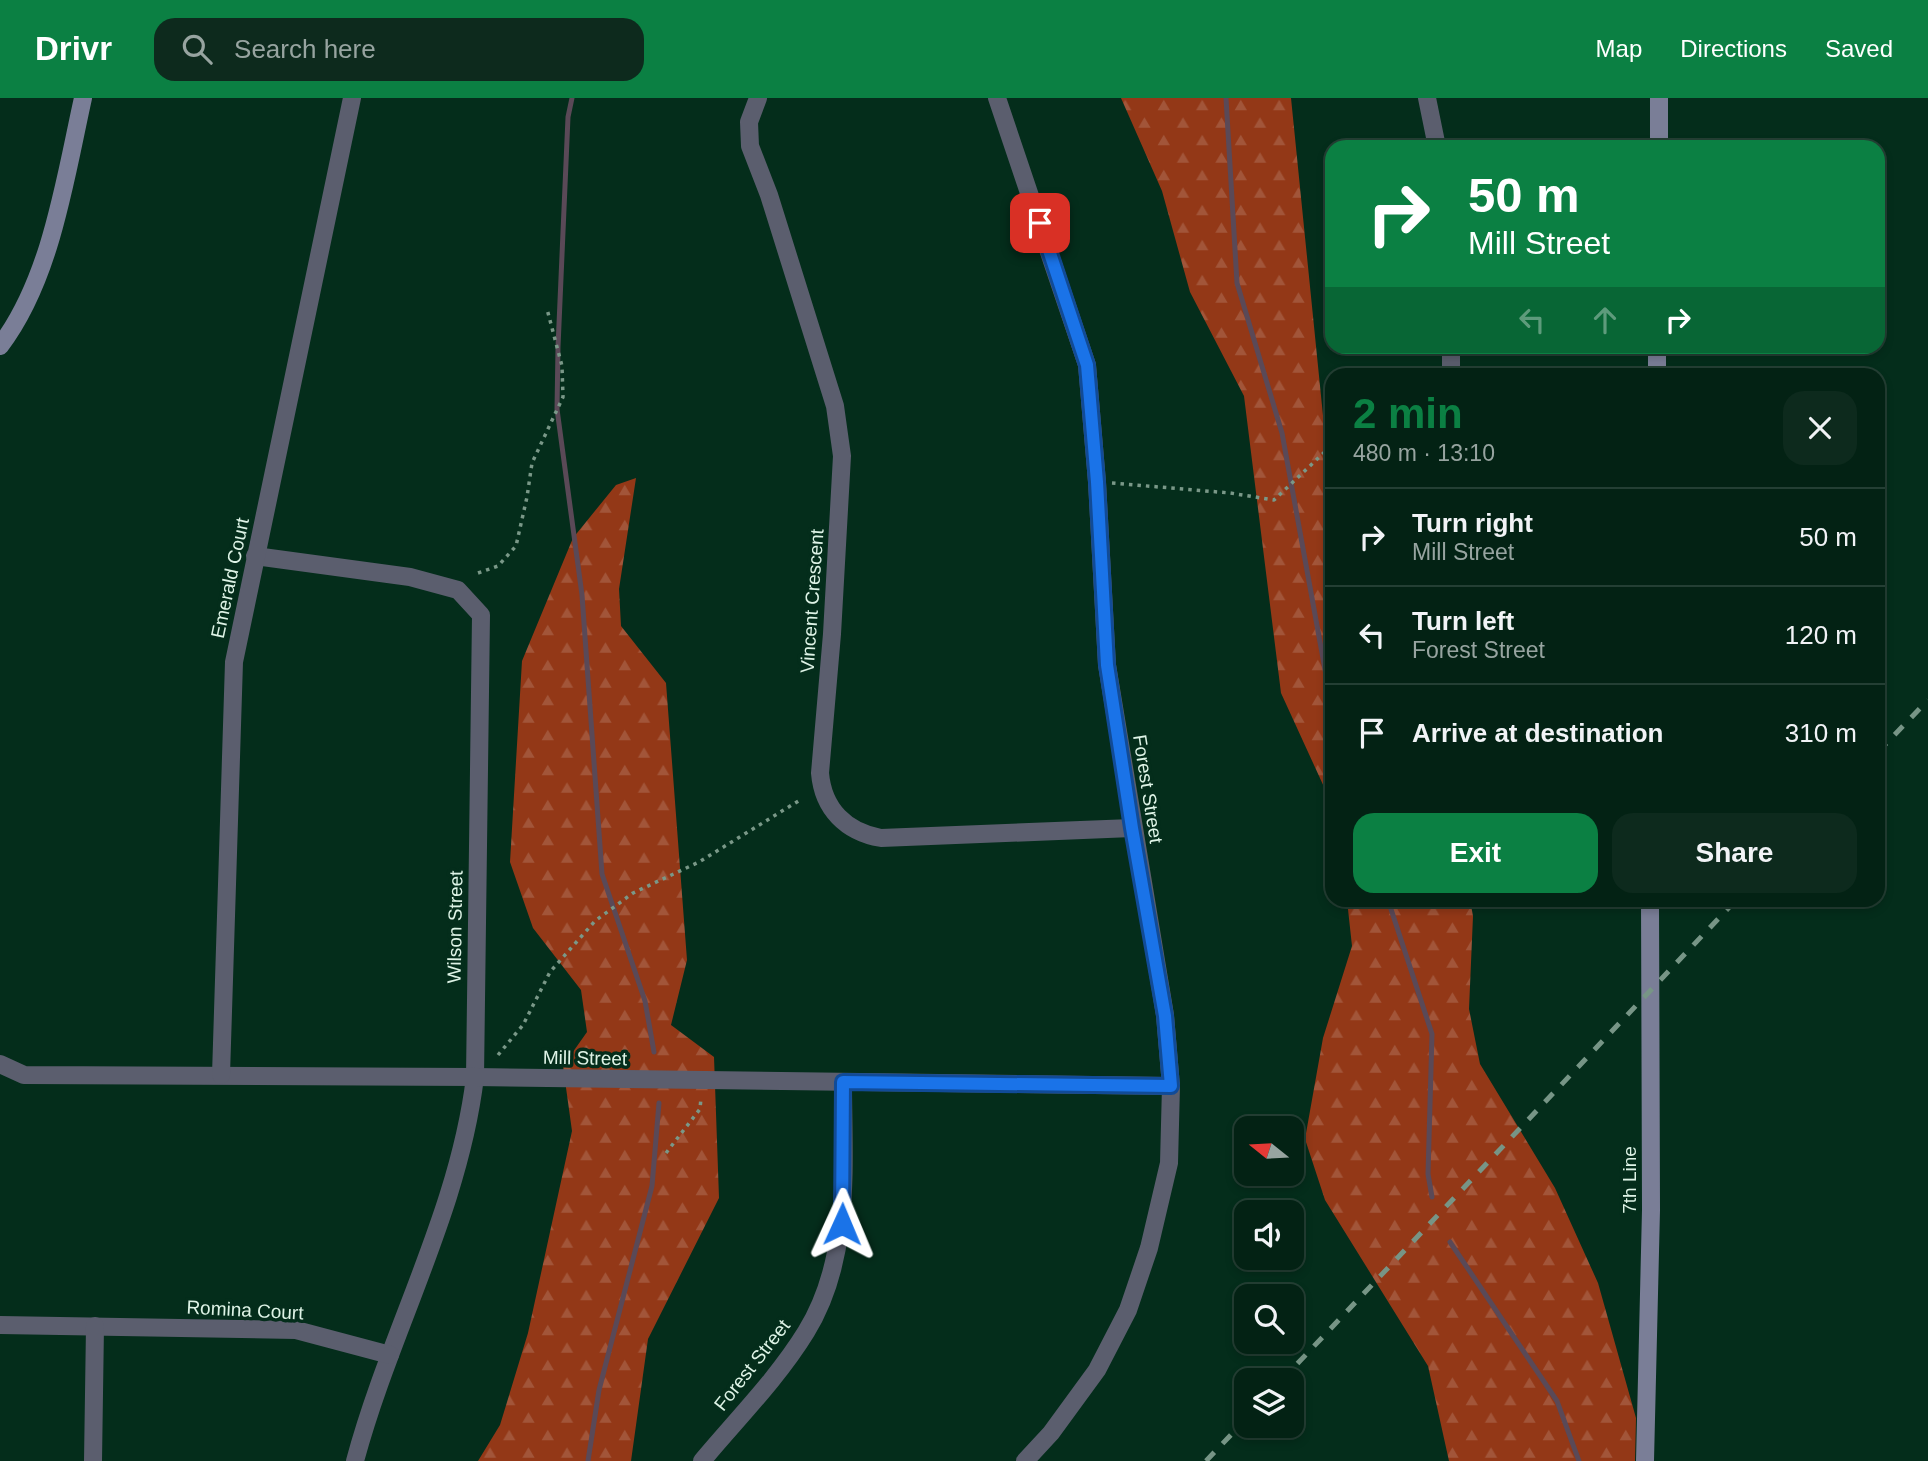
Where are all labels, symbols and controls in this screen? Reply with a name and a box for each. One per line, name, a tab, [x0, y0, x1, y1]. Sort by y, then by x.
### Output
search box	[154, 18, 644, 81]
text: Drivr	[35, 30, 112, 67]
icon: search	[178, 30, 216, 68]
text: Search here	[234, 34, 376, 64]
text: Map	[1596, 35, 1642, 62]
text: Directions	[1680, 35, 1787, 62]
text: Saved	[1825, 35, 1893, 62]
icon: right	[1353, 168, 1444, 259]
text: 50 m	[1468, 168, 1580, 222]
pin	[1010, 193, 1070, 253]
icon: arrive	[1021, 204, 1059, 242]
text: Mill Street	[1468, 225, 1610, 261]
icon: left	[1513, 301, 1551, 339]
icon: ahead	[1586, 301, 1624, 339]
icon: right	[1659, 301, 1697, 339]
text: 2 min	[1353, 390, 1463, 437]
button: close	[1783, 391, 1857, 465]
text: 480 m · 13:10	[1353, 440, 1495, 466]
text: Turn right	[1412, 508, 1533, 538]
street label: Emerald Court	[207, 515, 253, 640]
icon: right	[1353, 518, 1391, 556]
text: 50 m	[1799, 522, 1857, 552]
street label: Vincent Crescent	[796, 528, 828, 674]
text: Mill Street	[1412, 539, 1514, 565]
text: Turn left	[1412, 606, 1514, 636]
icon: left	[1353, 616, 1391, 654]
text: 120 m	[1785, 620, 1857, 650]
text: Forest Street	[1412, 637, 1545, 663]
icon: arrive	[1353, 714, 1391, 752]
text: Arrive at destination	[1412, 718, 1663, 748]
text: 310 m	[1785, 718, 1857, 748]
street label: Forest Street	[1129, 733, 1167, 846]
button: Exit	[1353, 813, 1598, 893]
button: Share	[1612, 813, 1857, 893]
street label: Wilson Street	[444, 870, 466, 984]
street label: Mill Street	[543, 1047, 628, 1069]
north arrow	[1234, 1116, 1304, 1186]
map controls	[1234, 1116, 1304, 1438]
street label: 7th Line	[1619, 1146, 1640, 1214]
position arrow	[805, 1187, 879, 1261]
button: sound	[1234, 1200, 1304, 1270]
button: search	[1234, 1284, 1304, 1354]
street label: Romina Court	[186, 1296, 305, 1324]
street label: Forest Street	[710, 1315, 795, 1415]
button: layers	[1234, 1368, 1304, 1438]

